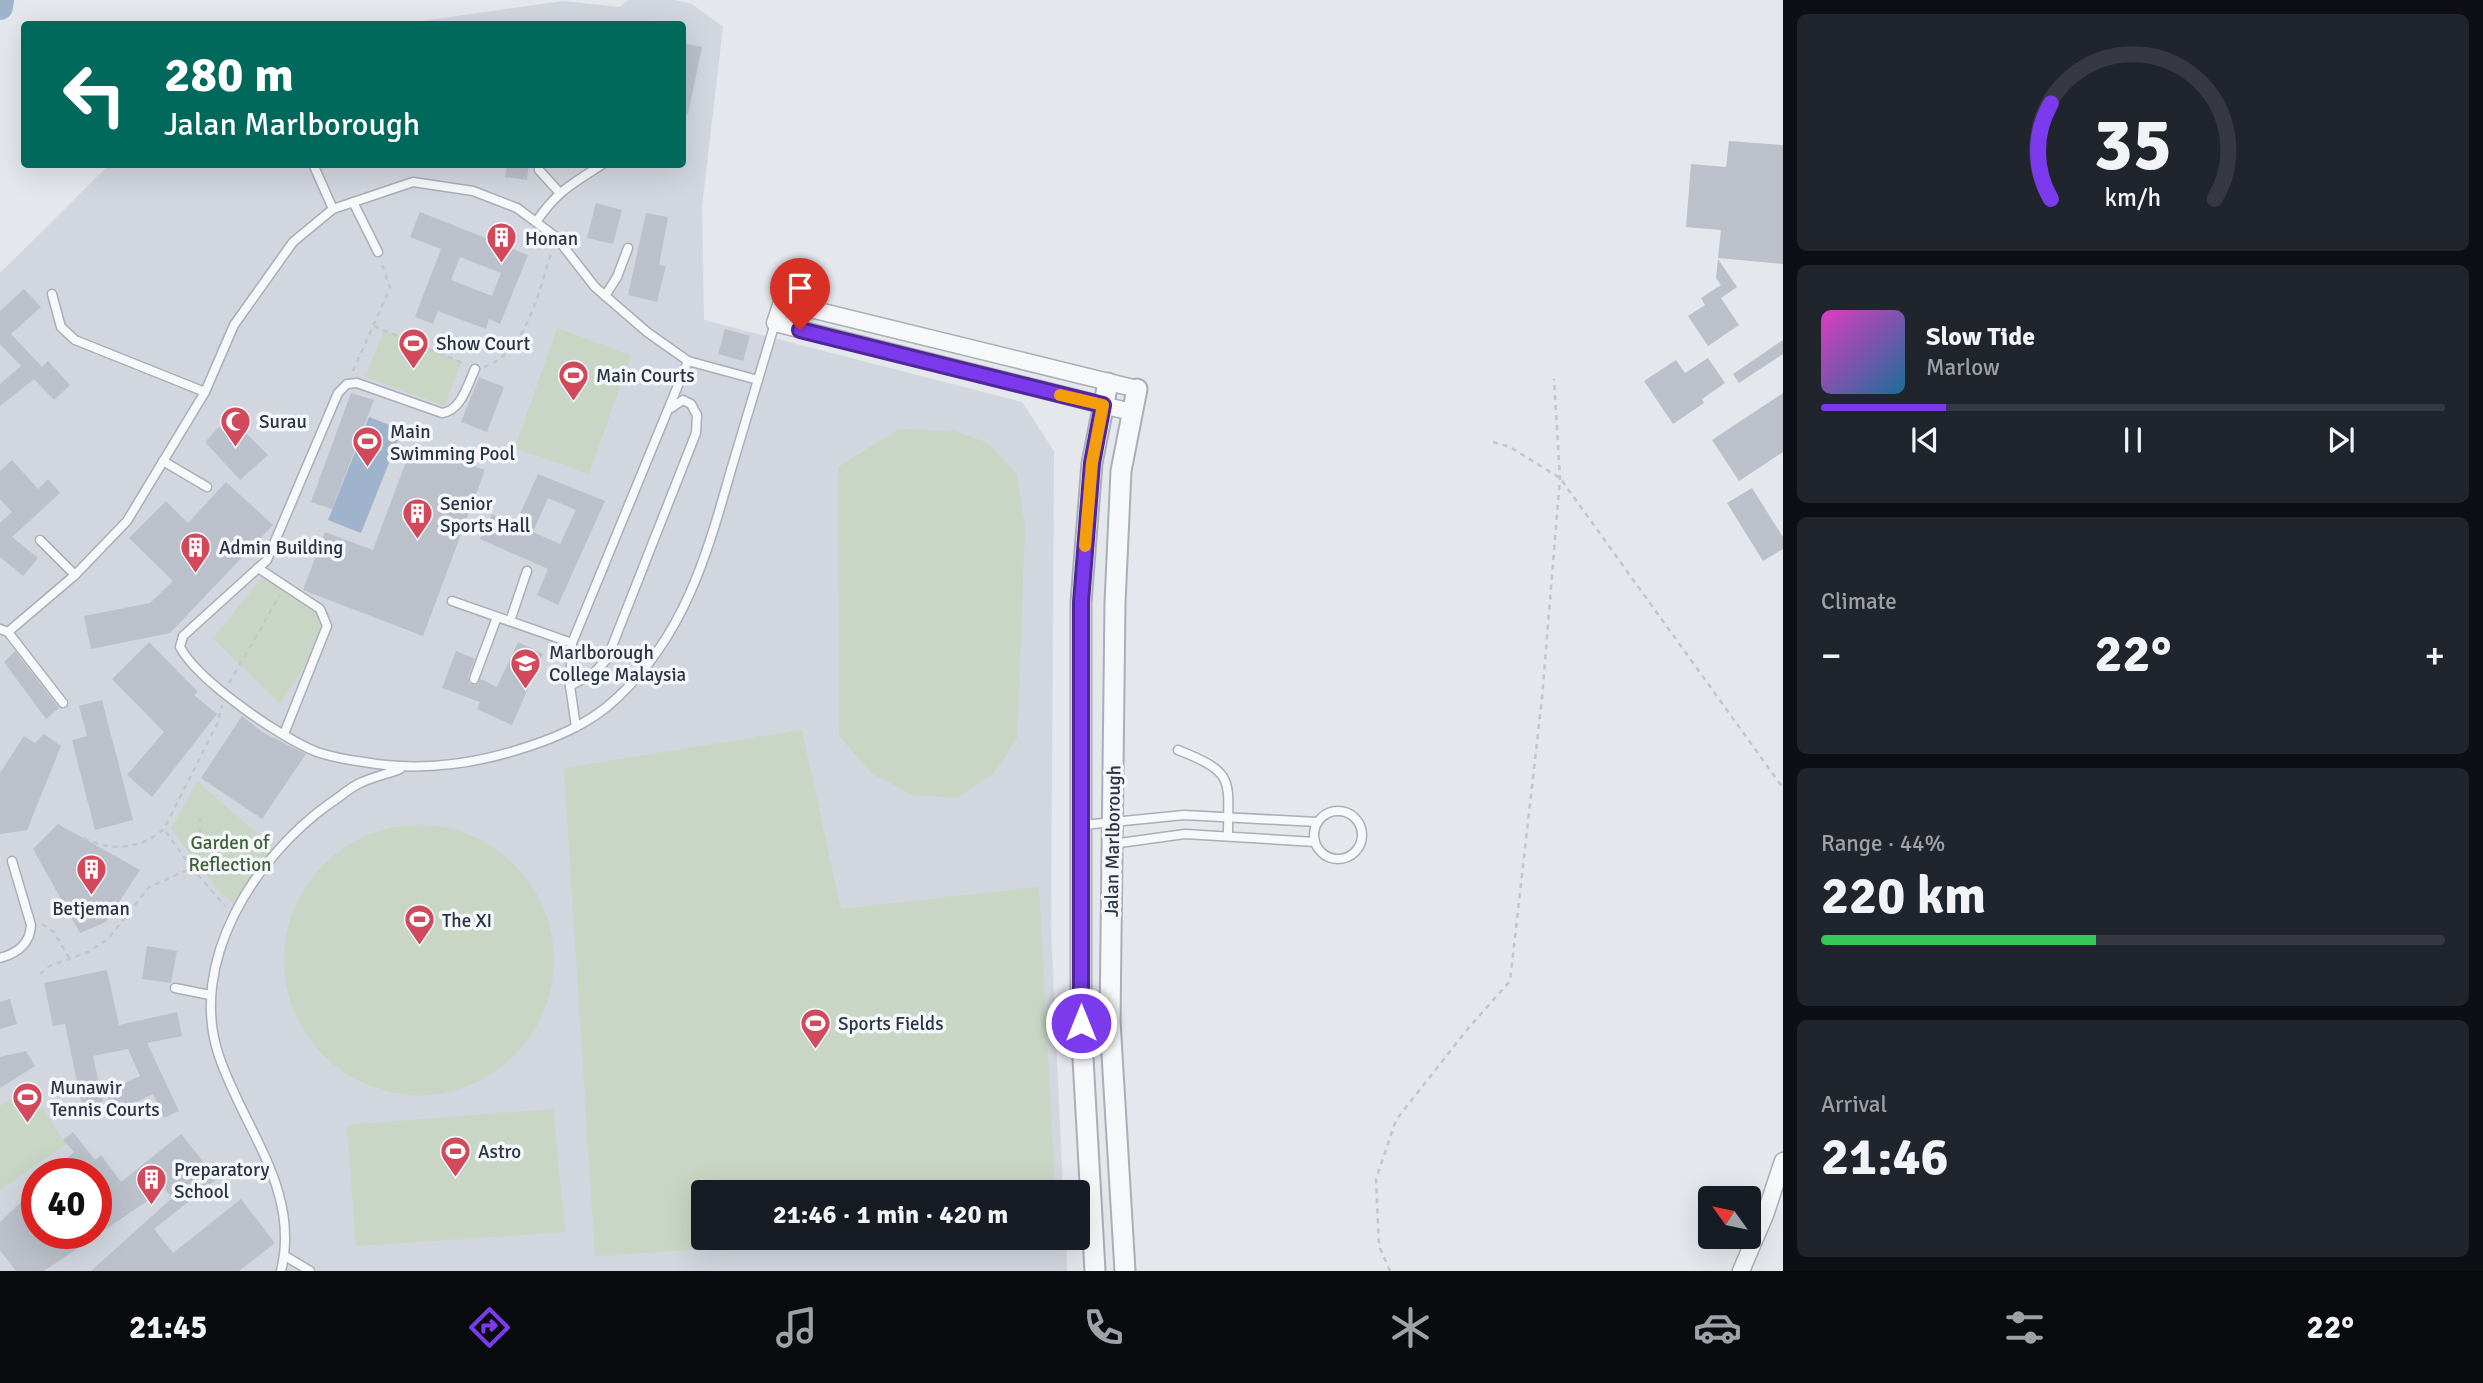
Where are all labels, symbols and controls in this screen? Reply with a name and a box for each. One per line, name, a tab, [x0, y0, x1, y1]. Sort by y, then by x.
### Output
text: 280 m	[164, 45, 294, 105]
icon: left	[49, 49, 140, 140]
text: 35	[2094, 101, 2172, 190]
text: Jalan Marlborough	[164, 105, 420, 144]
text: km/h	[2105, 182, 2161, 213]
building icon: Honan	[485, 221, 519, 265]
place label: Honan	[525, 227, 578, 251]
pin	[770, 258, 830, 330]
icon: arrive	[781, 269, 819, 307]
text: Slow Tide	[1926, 321, 2035, 353]
sports icon: Show Court	[396, 326, 430, 370]
place label: Show Court	[436, 332, 530, 356]
text: Marlow	[1926, 353, 2000, 382]
sports icon: Main Courts	[556, 358, 590, 402]
place label: Main Courts	[596, 364, 695, 388]
mosque icon: Surau	[219, 404, 253, 448]
place label: Surau	[259, 410, 307, 434]
place label: Main Swimming Pool	[390, 420, 515, 466]
icon: previous	[1906, 421, 1944, 459]
icon: pause	[2114, 421, 2152, 459]
icon: next	[2322, 421, 2360, 459]
sports icon: Main Swimming Pool	[350, 425, 384, 469]
place label: Senior Sports Hall	[440, 492, 530, 538]
building icon: Senior Sports Hall	[400, 497, 434, 541]
building icon: Admin Building	[179, 530, 213, 574]
place label: Admin Building	[219, 536, 343, 560]
text: Climate	[1821, 587, 1897, 616]
text: 22°	[2095, 622, 2171, 686]
text: −	[1821, 632, 1842, 679]
text: +	[2424, 632, 2445, 679]
place label: Marlborough College Malaysia	[549, 641, 686, 687]
school or university icon: Marlborough College Malaysia	[509, 646, 543, 690]
street label: Jalan Marlborough	[1100, 765, 1126, 917]
text: Range · 44%	[1821, 829, 1945, 858]
park label: Garden of Reflection	[189, 831, 271, 877]
building icon: Betjeman	[74, 852, 108, 896]
text: 220 km	[1821, 864, 1986, 928]
place label: Betjeman	[52, 897, 130, 921]
sports icon: The XI	[402, 903, 436, 947]
place label: The XI	[442, 909, 492, 933]
position arrow	[1044, 986, 1118, 1060]
sports icon: Sports Fields	[798, 1006, 832, 1050]
place label: Sports Fields	[838, 1012, 943, 1036]
place label: Munawir Tennis Courts	[50, 1076, 160, 1122]
sports icon: Munawir Tennis Courts	[10, 1081, 44, 1125]
text: Arrival	[1821, 1090, 1887, 1119]
text: 21:46	[1821, 1125, 1949, 1189]
sports icon: Astro	[438, 1134, 472, 1178]
place label: Astro	[478, 1140, 521, 1164]
speed limit sign: 40	[21, 1158, 112, 1249]
place label: Preparatory School	[174, 1158, 269, 1204]
building icon: Preparatory School	[134, 1163, 168, 1207]
north arrow	[1698, 1186, 1760, 1250]
map controls	[1698, 1186, 1761, 1249]
text: 21:46 · 1 min · 420 m	[773, 1199, 1008, 1231]
icon: directions	[465, 1303, 514, 1352]
icon: music	[772, 1303, 821, 1352]
icon: phone	[1079, 1303, 1128, 1352]
icon: climate	[1386, 1303, 1435, 1352]
icon: car	[1693, 1303, 1742, 1352]
icon: filters	[2000, 1303, 2049, 1352]
text: 21:45	[129, 1308, 207, 1347]
text: 22°	[2307, 1308, 2354, 1347]

